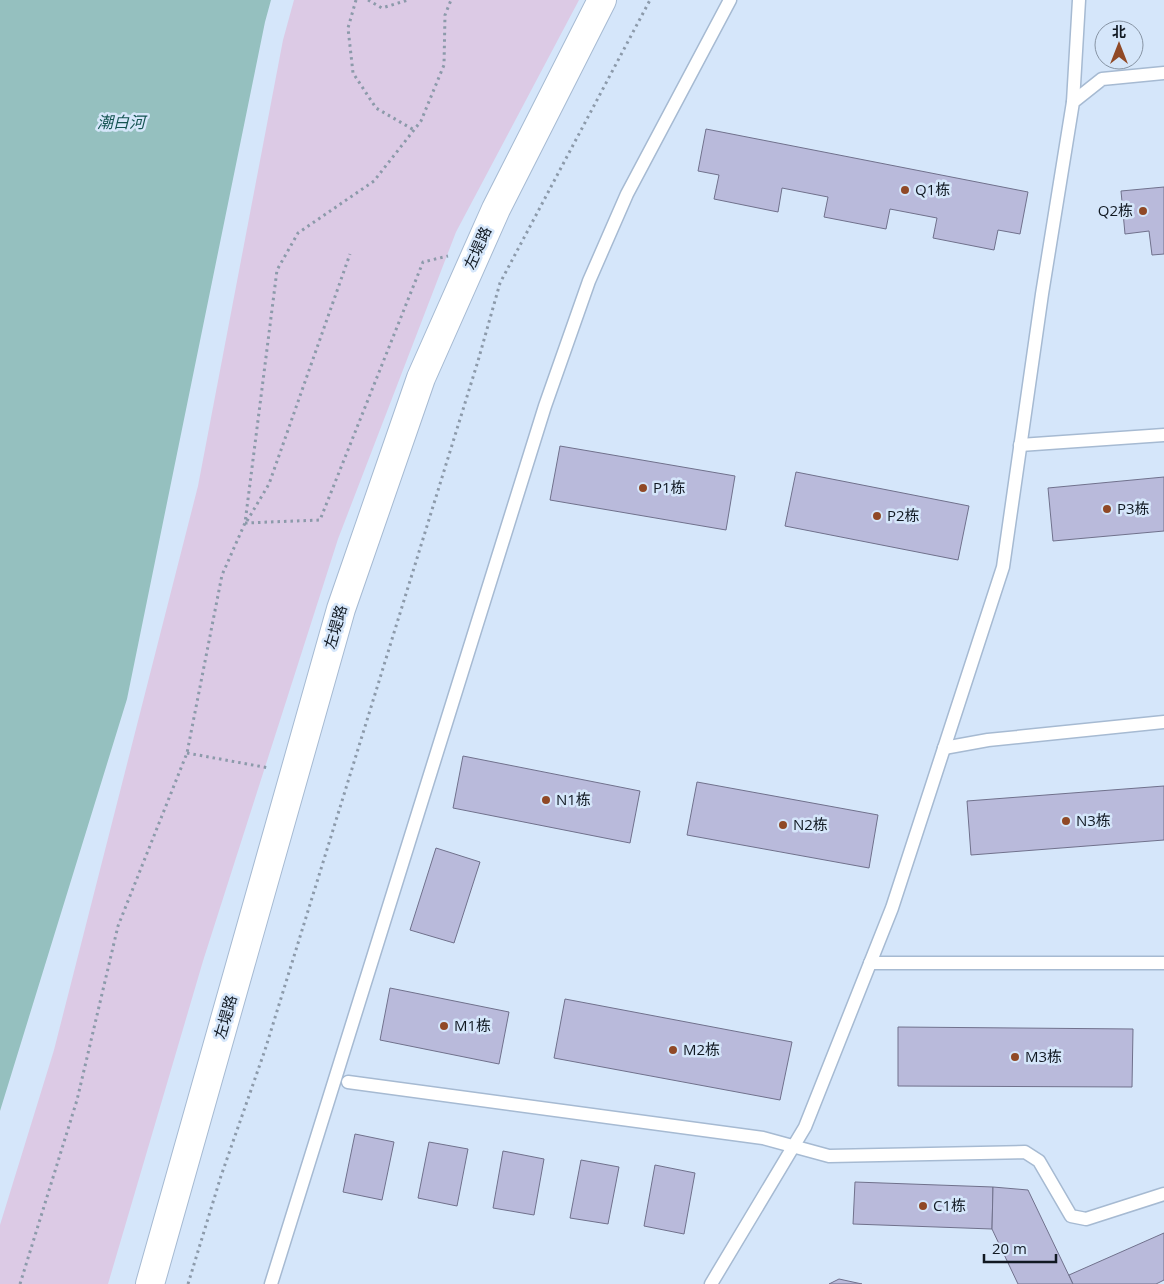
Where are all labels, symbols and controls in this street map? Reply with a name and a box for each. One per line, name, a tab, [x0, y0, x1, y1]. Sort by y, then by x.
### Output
north arrow	[1094, 20, 1144, 70]
text: 北	[1112, 22, 1126, 41]
water label: 潮白河	[97, 111, 148, 133]
place label: Q1栋	[915, 179, 950, 199]
marker: Q1栋	[899, 184, 911, 196]
place label: Q2栋	[1098, 200, 1133, 220]
marker: Q2栋	[1137, 205, 1149, 217]
street label: 左堤路	[459, 223, 495, 272]
place label: P1栋	[653, 477, 686, 497]
marker: P1栋	[637, 482, 649, 494]
place label: P3栋	[1117, 498, 1150, 518]
marker: P3栋	[1101, 503, 1113, 515]
place label: P2栋	[887, 505, 920, 525]
marker: P2栋	[871, 510, 883, 522]
street label: 左堤路	[319, 602, 351, 651]
place label: N1栋	[556, 789, 591, 809]
marker: N1栋	[540, 794, 552, 806]
place label: N3栋	[1076, 810, 1111, 830]
place label: N2栋	[793, 814, 828, 834]
marker: N3栋	[1060, 815, 1072, 827]
marker: N2栋	[777, 819, 789, 831]
street label: 左堤路	[209, 992, 241, 1041]
place label: M1栋	[454, 1015, 491, 1035]
marker: M1栋	[438, 1020, 450, 1032]
place label: M2栋	[683, 1039, 720, 1059]
marker: M2栋	[667, 1044, 679, 1056]
place label: M3栋	[1025, 1046, 1062, 1066]
marker: M3栋	[1009, 1051, 1021, 1063]
place label: C1栋	[933, 1195, 966, 1215]
marker: C1栋	[917, 1200, 929, 1212]
scale bar	[984, 1232, 1056, 1264]
text: 20 m	[992, 1238, 1027, 1258]

